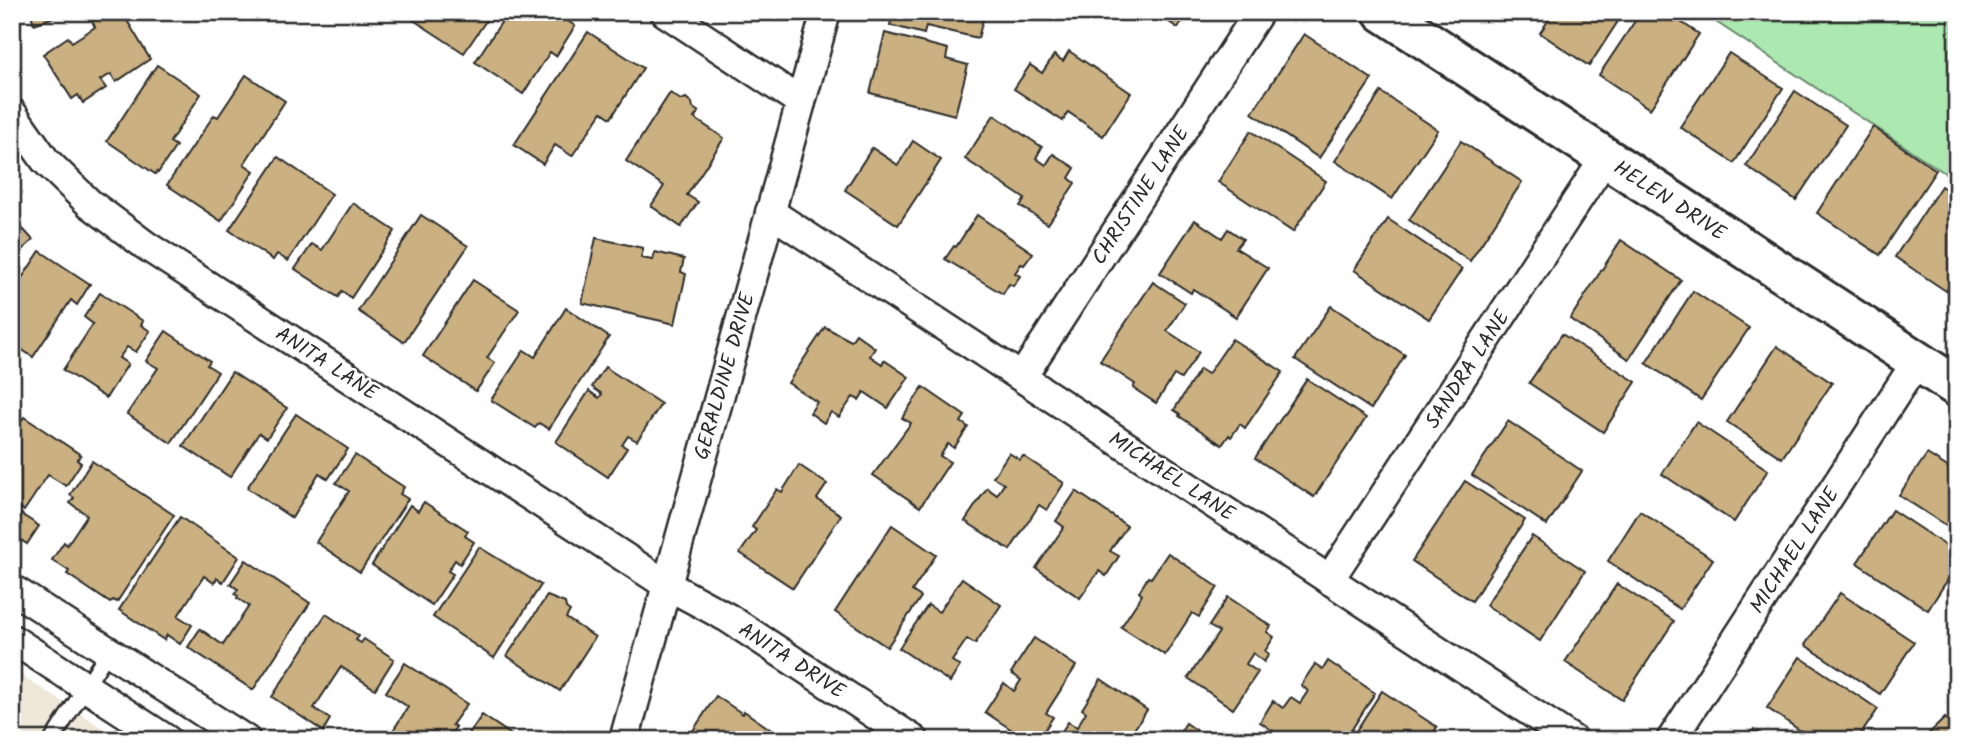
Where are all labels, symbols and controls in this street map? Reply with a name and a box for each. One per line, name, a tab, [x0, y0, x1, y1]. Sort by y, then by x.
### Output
street label: CHRISTINE LANE	[1084, 119, 1199, 272]
street label: HELEN DRIVE	[1606, 152, 1733, 250]
street label: GERALDINE DRIVE	[686, 288, 765, 464]
street label: SANDRA LANE	[1417, 303, 1519, 436]
street label: ANITA LANE	[268, 319, 385, 410]
street label: MICHAEL LANE	[1101, 424, 1242, 531]
street label: MICHAEL LANE	[1742, 480, 1849, 621]
street label: ANITA DRIVE	[731, 614, 852, 709]

